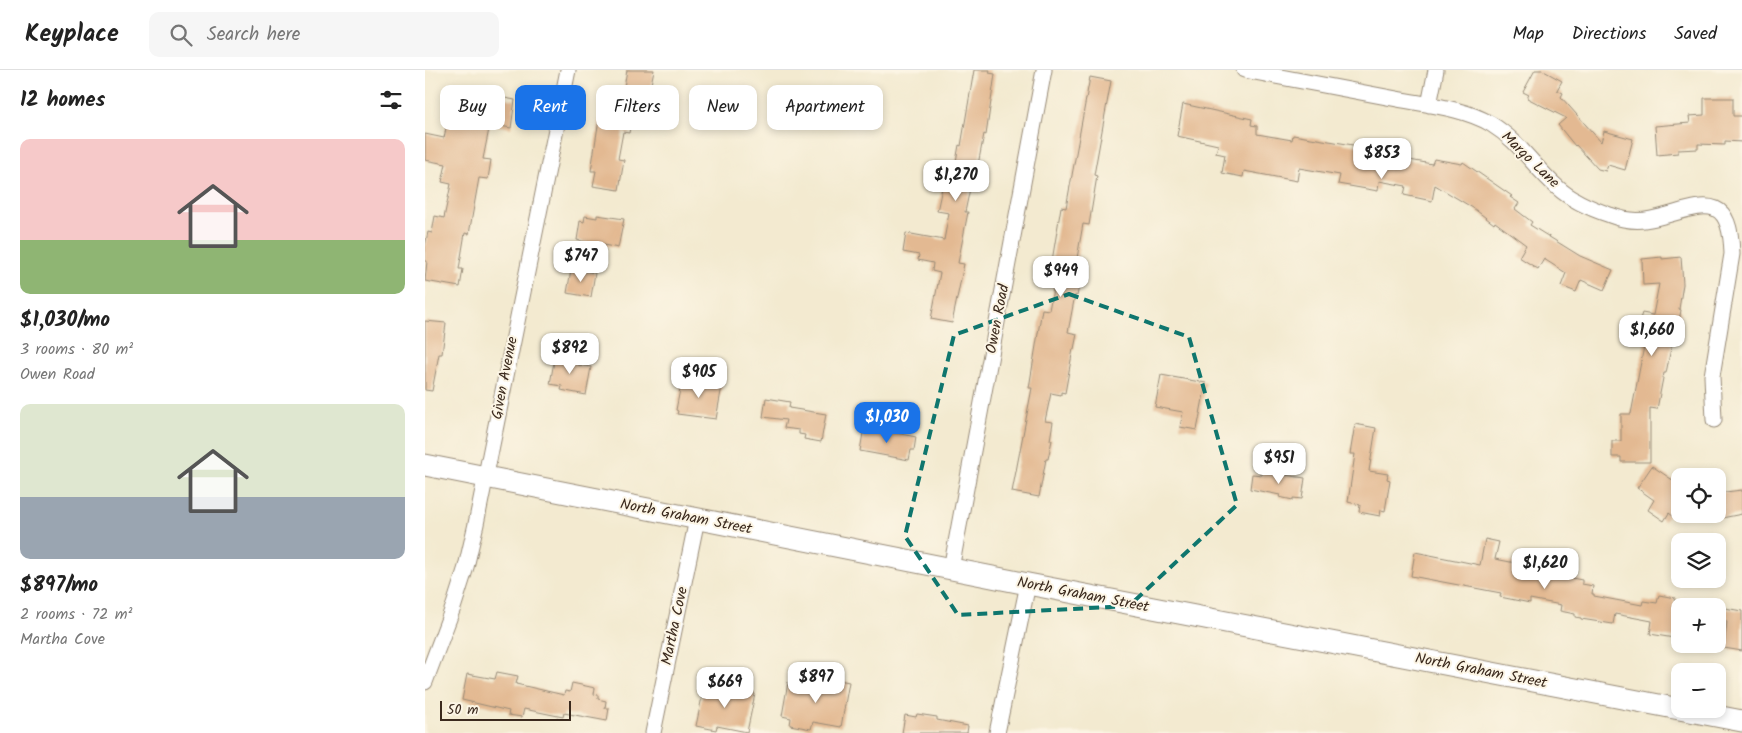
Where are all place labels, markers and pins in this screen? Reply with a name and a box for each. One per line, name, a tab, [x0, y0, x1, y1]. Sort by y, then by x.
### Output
pin: $853	[1352, 138, 1412, 180]
pin: $1,270	[915, 160, 997, 202]
pin: $747	[551, 240, 611, 283]
pin: $949	[1031, 256, 1091, 298]
pin: $1,660	[1611, 314, 1693, 357]
pin: $892	[540, 332, 600, 375]
pin: $905	[669, 356, 729, 399]
pin: $1,030	[846, 402, 928, 444]
pin: $951	[1249, 442, 1309, 485]
pin: $1,620	[1504, 548, 1586, 590]
pin: $897	[786, 662, 846, 704]
pin: $669	[695, 666, 755, 709]

